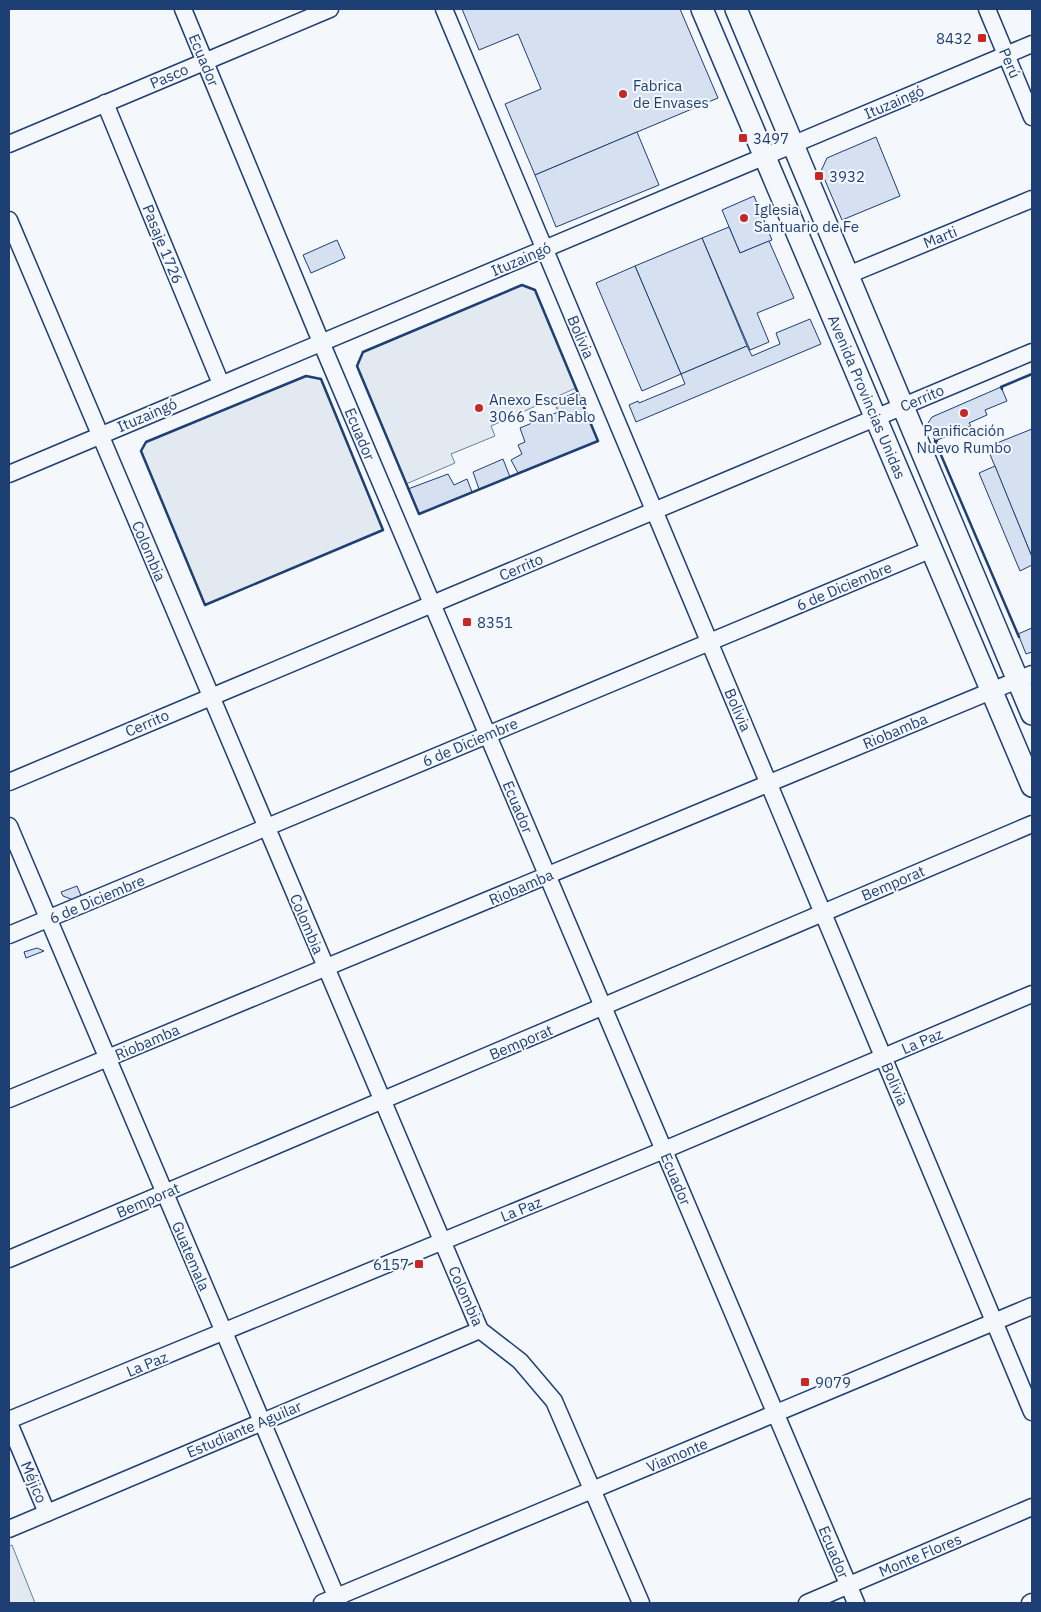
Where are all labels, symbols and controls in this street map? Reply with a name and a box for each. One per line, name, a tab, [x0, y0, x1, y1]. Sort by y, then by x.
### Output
place label: 8432	[936, 29, 972, 48]
street label: Ecuador	[184, 31, 224, 90]
marker: 8432	[976, 32, 988, 44]
street label: Perú	[995, 45, 1025, 81]
street label: Pasco	[147, 59, 191, 93]
place label: Fabrica de Envases	[633, 76, 709, 112]
street label: Ituzaingó	[861, 81, 927, 123]
marker: Fabrica de Envases	[617, 88, 629, 100]
place label: 3497	[753, 129, 789, 148]
marker: 3497	[737, 132, 749, 144]
place label: 3932	[829, 167, 865, 186]
marker: 3932	[813, 170, 825, 182]
place label: Iglesia Santuario de Fe	[754, 200, 859, 236]
street label: Pasaje 1726	[138, 202, 188, 286]
marker: Iglesia Santuario de Fe	[738, 212, 750, 224]
street label: Marti	[920, 222, 960, 252]
street label: Ituzaingó	[488, 238, 554, 280]
street label: Bolivia	[563, 312, 599, 362]
street label: Avenida Provincias Unidas	[824, 312, 910, 482]
street label: Cerrito	[897, 380, 947, 416]
place label: Anexo Escuela 3066 San Pablo	[489, 390, 595, 426]
street label: Ituzaingó	[114, 394, 180, 436]
marker: Anexo Escuela 3066 San Pablo	[473, 402, 485, 414]
street label: Ecuador	[340, 405, 380, 464]
marker: Panificación Nuevo Rumbo	[958, 407, 970, 419]
place label: Panificación Nuevo Rumbo	[917, 421, 1011, 457]
street label: Colombia	[128, 518, 170, 584]
street label: Cerrito	[496, 549, 546, 585]
street label: 6 de Diciembre	[793, 557, 895, 615]
place label: 8351	[477, 613, 513, 632]
marker: 8351	[461, 616, 473, 628]
street label: Bolivia	[720, 685, 756, 735]
street label: Cerrito	[122, 705, 172, 741]
street label: Riobamba	[860, 709, 930, 753]
street label: 6 de Diciembre	[419, 713, 521, 771]
street label: Ecuador	[498, 778, 538, 837]
street label: Bemporat	[858, 861, 928, 905]
street label: Riobamba	[486, 865, 556, 909]
street label: 6 de Diciembre	[46, 870, 148, 928]
street label: Colombia	[286, 891, 328, 957]
street label: Riobamba	[112, 1020, 182, 1064]
street label: Bemporat	[486, 1020, 556, 1064]
street label: La Paz	[899, 1024, 946, 1058]
street label: Bolivia	[877, 1059, 913, 1109]
street label: Ecuador	[656, 1150, 696, 1209]
street label: Bemporat	[113, 1178, 183, 1222]
street label: La Paz	[498, 1192, 545, 1226]
street label: Guatemala	[168, 1218, 214, 1294]
place label: 6157	[373, 1255, 409, 1274]
marker: 6157	[413, 1258, 425, 1270]
street label: Colombia	[444, 1263, 488, 1329]
street label: La Paz	[124, 1347, 171, 1381]
place label: 9079	[815, 1373, 851, 1392]
marker: 9079	[799, 1376, 811, 1388]
street label: Estudiante Aguilar	[184, 1396, 305, 1462]
street label: Viamonte	[644, 1434, 710, 1476]
street label: Méjico	[17, 1458, 51, 1506]
street label: Ecuador	[814, 1523, 854, 1582]
street label: Monte Flores	[876, 1529, 964, 1581]

